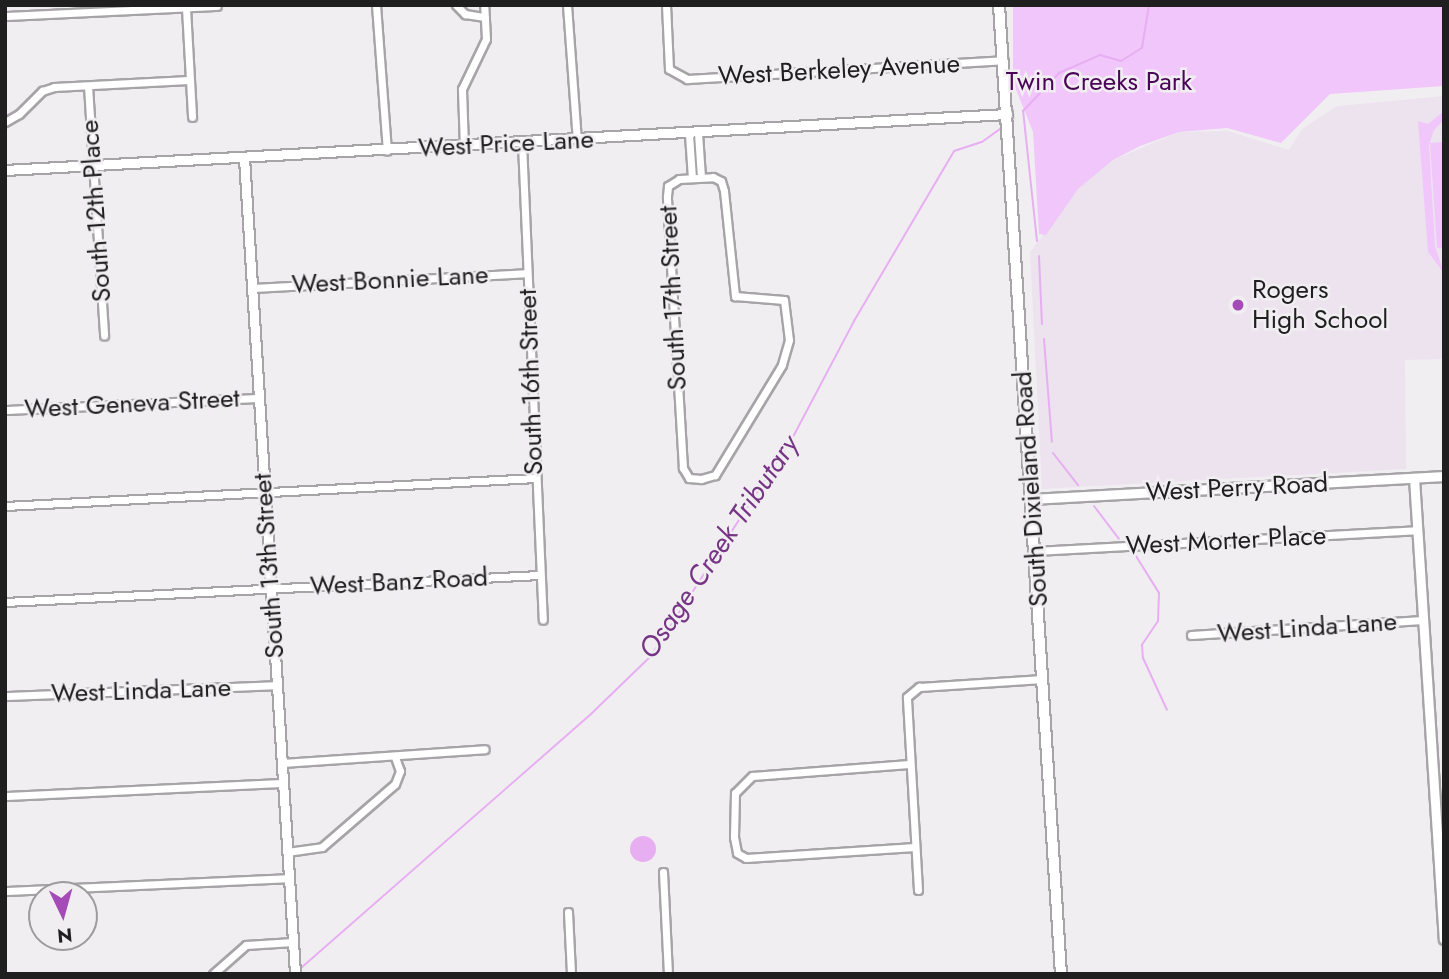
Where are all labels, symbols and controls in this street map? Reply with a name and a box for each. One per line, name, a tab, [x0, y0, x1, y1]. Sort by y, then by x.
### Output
street label: West Berkeley Avenue	[717, 48, 961, 92]
park label: Twin Creeks Park	[1006, 66, 1192, 98]
street label: South 12th Place	[74, 119, 118, 303]
street label: West Price Lane	[417, 124, 595, 164]
street label: South 17th Street	[653, 205, 693, 391]
street label: West Bonnie Lane	[291, 259, 489, 301]
place label: Rogers High School	[1252, 274, 1388, 336]
street label: South 16th Street	[512, 288, 550, 476]
marker: Rogers High School	[1230, 297, 1246, 313]
street label: South Dixieland Road	[1007, 370, 1055, 608]
street label: West Geneva Street	[24, 383, 240, 425]
water label: Osage Creek Tributary	[632, 429, 806, 665]
street label: West Perry Road	[1145, 468, 1329, 508]
street label: South 13th Street	[247, 472, 291, 660]
street label: West Morter Place	[1125, 520, 1327, 562]
street label: West Banz Road	[309, 562, 489, 602]
street label: West Linda Lane	[1216, 606, 1398, 650]
street label: West Linda Lane	[50, 672, 232, 710]
north arrow	[28, 881, 98, 951]
text: N	[56, 921, 73, 950]

